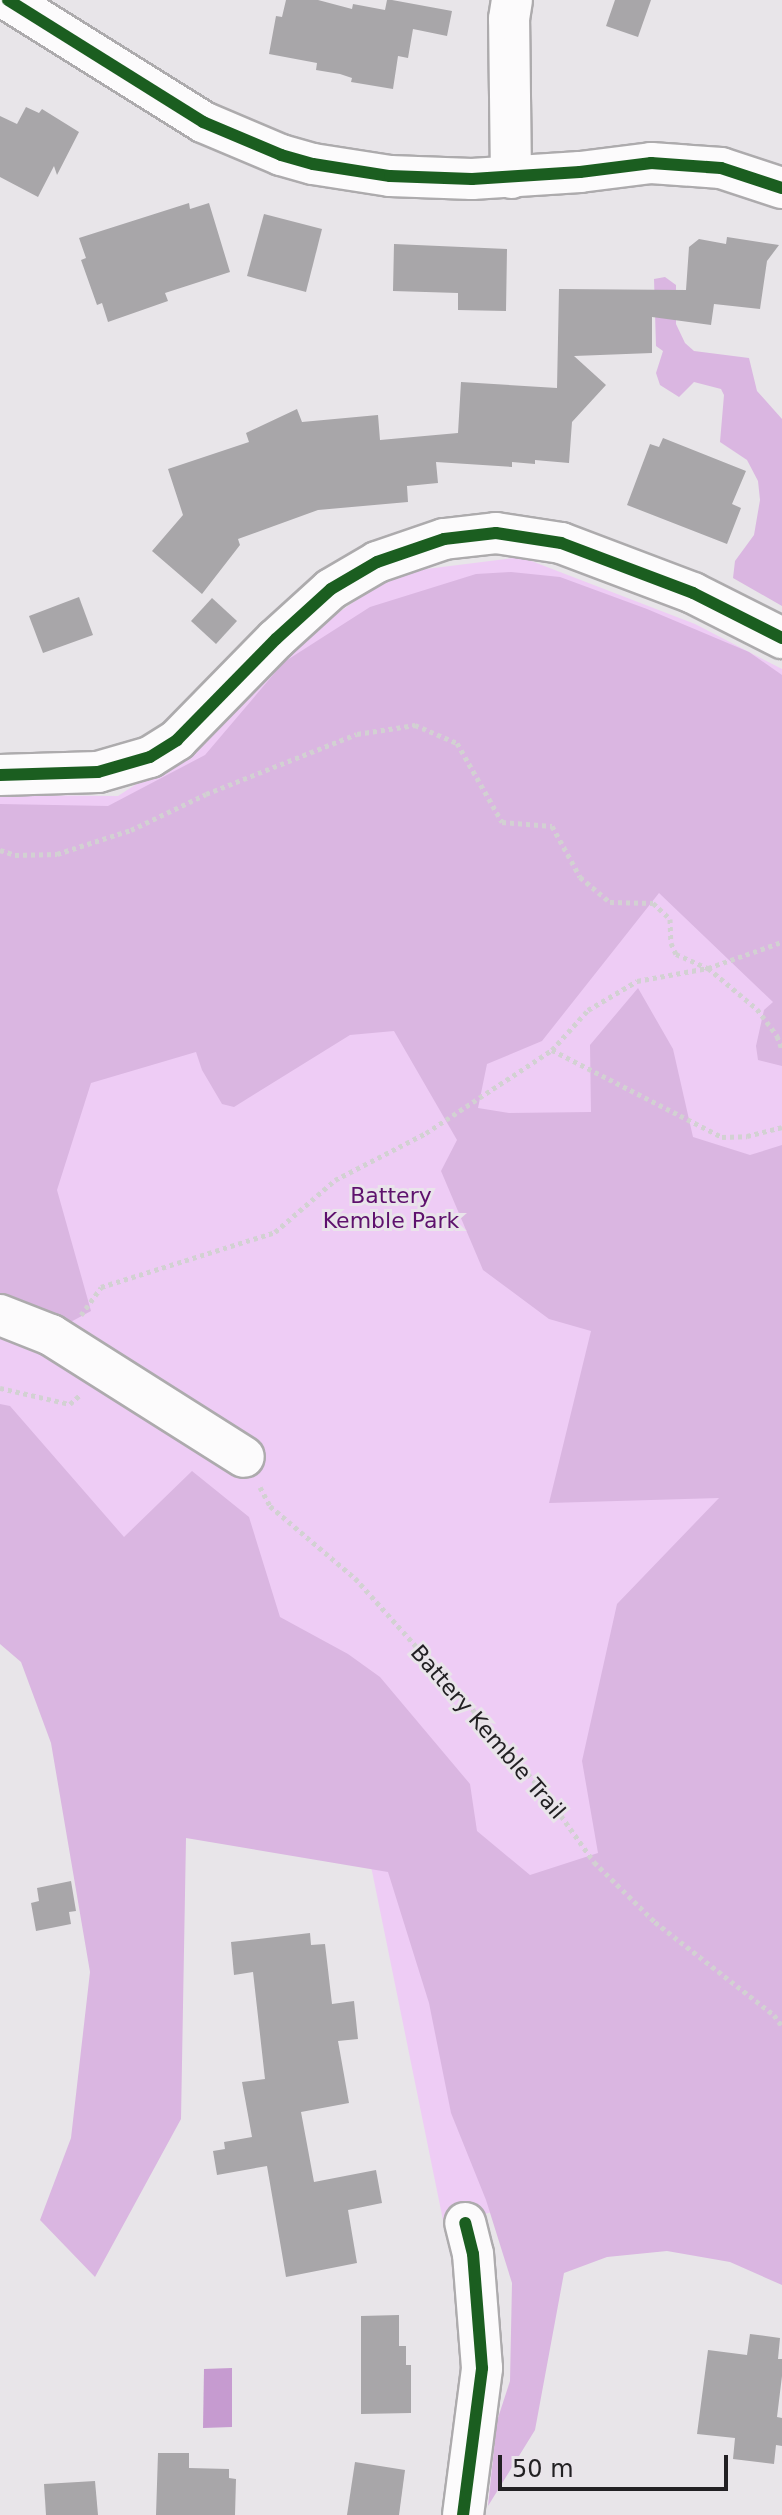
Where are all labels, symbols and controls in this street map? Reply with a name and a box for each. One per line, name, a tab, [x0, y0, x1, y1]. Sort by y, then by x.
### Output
park label: Battery Kemble Park	[323, 1182, 459, 1234]
street label: Battery Kemble Trail	[405, 1639, 571, 1825]
scale bar	[502, 2439, 732, 2489]
text: 50 m	[512, 2455, 574, 2483]

